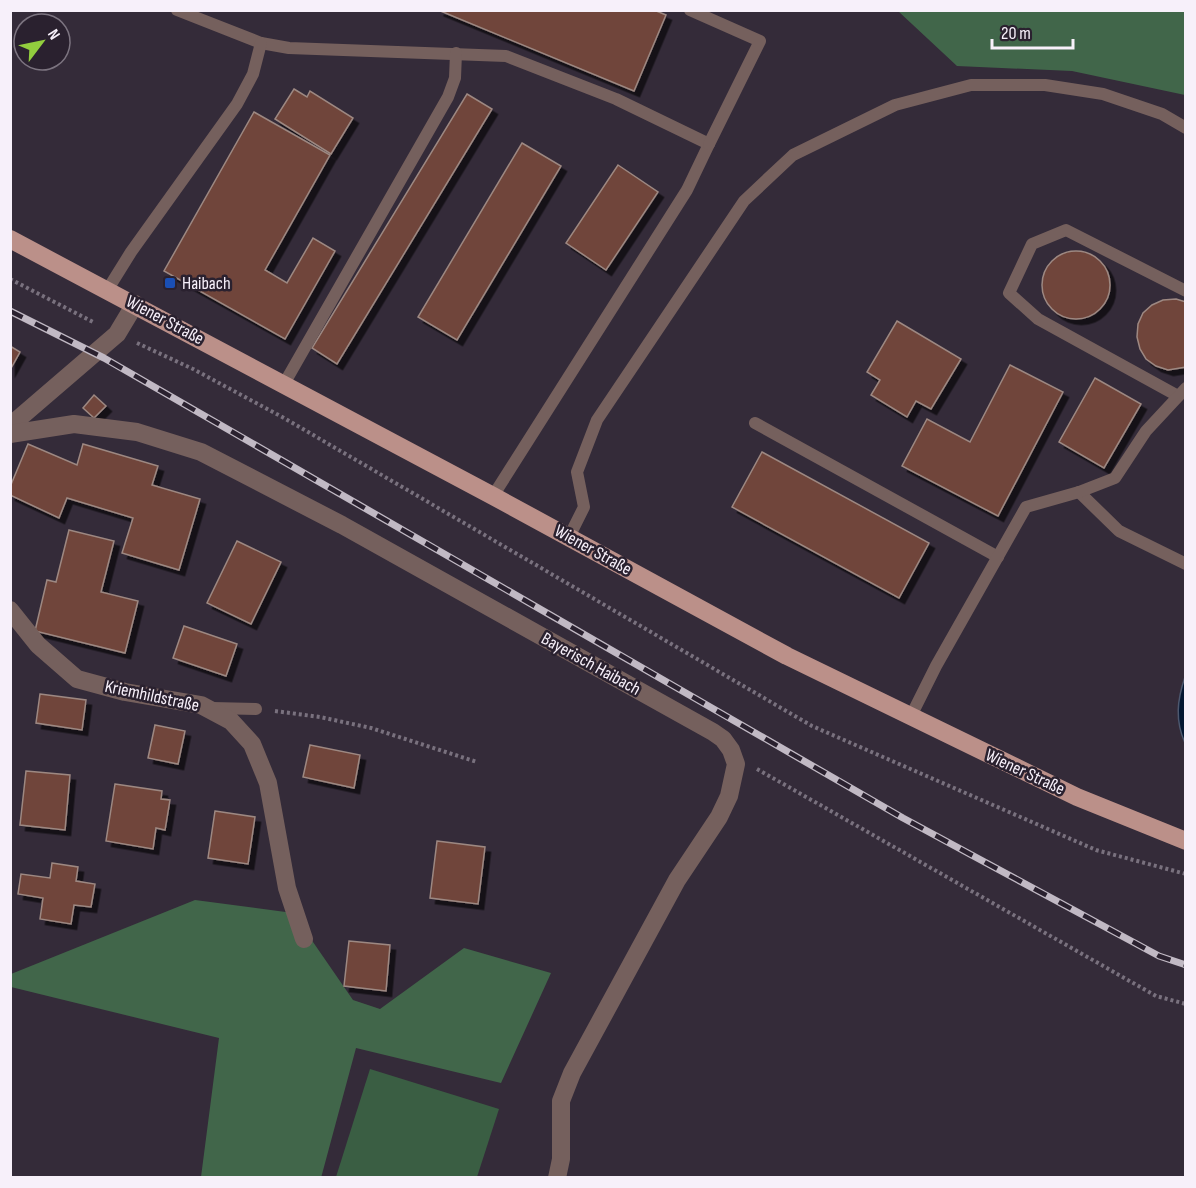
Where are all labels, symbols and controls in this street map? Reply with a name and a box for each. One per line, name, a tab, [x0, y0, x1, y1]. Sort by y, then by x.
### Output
north arrow	[12, 12, 72, 72]
scale bar	[992, 12, 1073, 50]
text: 20 m	[1001, 23, 1031, 44]
text: N	[43, 26, 64, 44]
place label: Haibach	[182, 273, 231, 294]
marker: Haibach	[163, 276, 177, 290]
street label: Wiener Straße	[123, 291, 207, 349]
street label: Wiener Straße	[551, 520, 635, 580]
street label: Bayerisch Haibach	[538, 628, 644, 700]
street label: Kriemhildstraße	[103, 676, 201, 716]
street label: Wiener Straße	[982, 745, 1068, 799]

